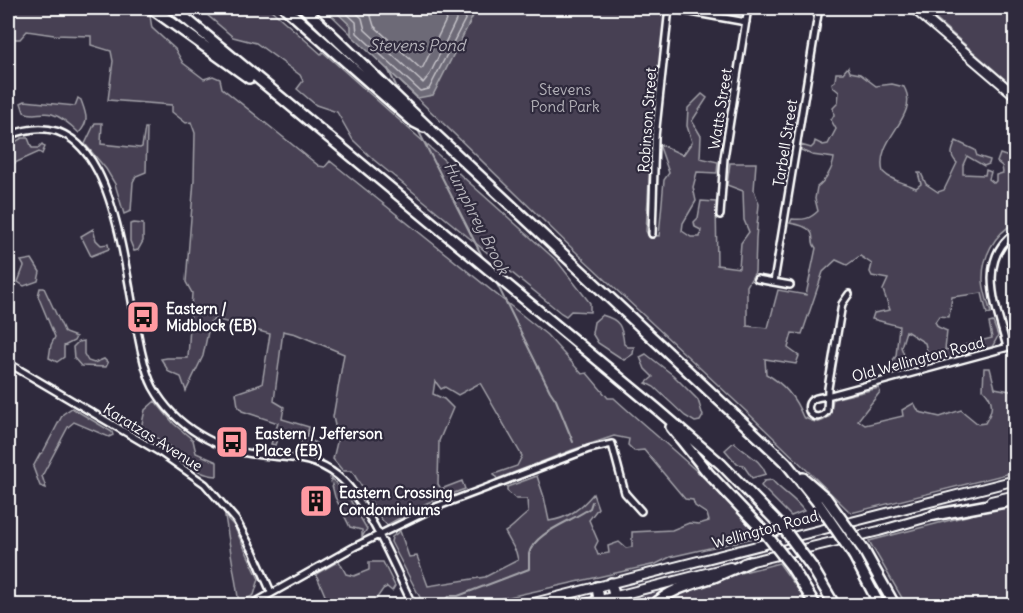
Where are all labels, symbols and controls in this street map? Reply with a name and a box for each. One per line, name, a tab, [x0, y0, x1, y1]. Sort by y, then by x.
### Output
water label: Stevens Pond	[369, 35, 468, 55]
street label: Robinson Street	[634, 67, 660, 173]
street label: Watts Street	[704, 67, 736, 151]
park label: Stevens Pond Park	[530, 80, 600, 116]
street label: Tarbell Street	[769, 98, 801, 188]
water label: Humphrey Brook	[440, 158, 515, 279]
bus stop icon: Eastern / Midblock (EB)	[125, 299, 161, 335]
place label: Eastern / Midblock (EB)	[166, 299, 257, 336]
street label: Old Wellington Road	[850, 332, 987, 386]
street label: Karatzas Avenue	[100, 399, 206, 475]
bus stop icon: Eastern / Jefferson Place (EB)	[214, 424, 250, 460]
place label: Eastern / Jefferson Place (EB)	[255, 424, 383, 461]
building icon: Eastern Crossing Condominiums	[298, 483, 334, 519]
place label: Eastern Crossing Condominiums	[339, 483, 453, 519]
street label: Wellington Road	[710, 506, 820, 552]

